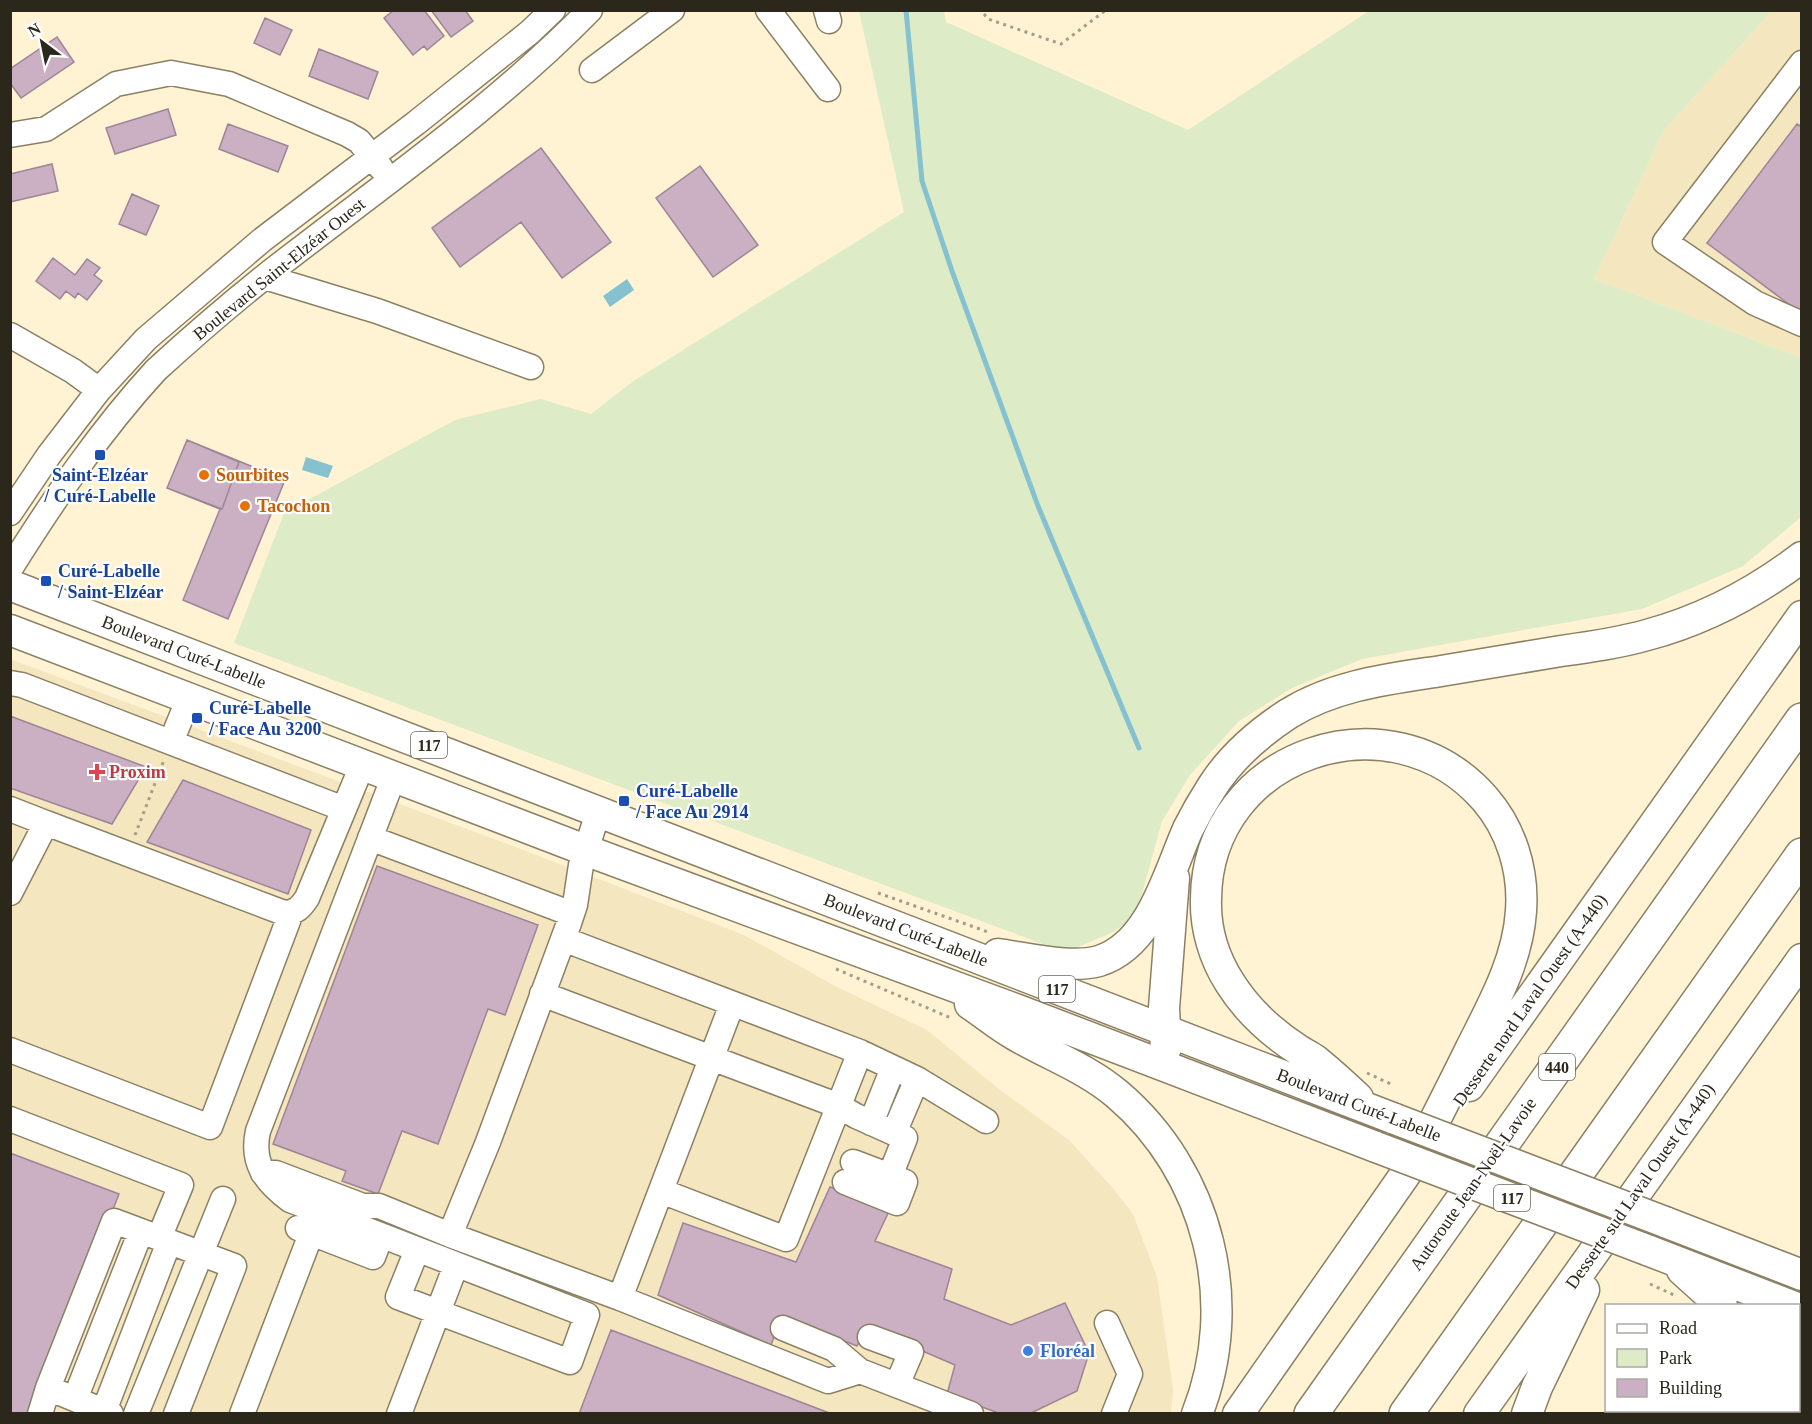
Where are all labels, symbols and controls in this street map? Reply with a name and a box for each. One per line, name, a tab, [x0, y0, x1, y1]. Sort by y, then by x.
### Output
north arrow	[12, 12, 72, 72]
text: N	[25, 19, 44, 40]
street label: Boulevard Saint-Elzéar Ouest	[189, 194, 369, 344]
marker: Saint-Elzéar / Curé-Labelle	[93, 448, 107, 462]
place label: Saint-Elzéar / Curé-Labelle	[43, 465, 156, 506]
place label: Sourbites	[216, 465, 289, 485]
marker: Sourbites	[197, 468, 211, 482]
place label: Tacochon	[257, 496, 330, 516]
marker: Tacochon	[238, 499, 252, 513]
place label: Curé-Labelle / Saint-Elzéar	[57, 561, 164, 602]
marker: Curé-Labelle / Saint-Elzéar	[39, 574, 53, 588]
street label: Boulevard Curé-Labelle	[99, 611, 269, 693]
place label: Curé-Labelle / Face Au 3200	[208, 698, 322, 739]
marker: Curé-Labelle / Face Au 3200	[190, 711, 204, 725]
road number: 117	[411, 732, 447, 758]
place label: Proxim	[109, 762, 166, 782]
marker: Proxim	[90, 765, 104, 779]
place label: Curé-Labelle / Face Au 2914	[635, 781, 749, 822]
marker: Curé-Labelle / Face Au 2914	[617, 794, 631, 808]
street label: Boulevard Curé-Labelle	[821, 889, 991, 971]
street label: Desserte nord Laval Ouest (A-440)	[1448, 890, 1612, 1110]
road number: 117	[1039, 976, 1075, 1002]
road number: 440	[1539, 1054, 1575, 1080]
street label: Boulevard Curé-Labelle	[1274, 1064, 1444, 1146]
street label: Desserte sud Laval Ouest (A-440)	[1561, 1080, 1720, 1293]
street label: Autoroute Jean-Noël-Lavoie	[1406, 1094, 1540, 1274]
road number: 117	[1494, 1185, 1530, 1211]
legend	[1605, 1304, 1800, 1412]
text: Road	[1659, 1318, 1697, 1338]
place label: Floréal	[1040, 1341, 1095, 1361]
marker: Floréal	[1021, 1344, 1035, 1358]
text: Park	[1659, 1348, 1692, 1368]
text: Building	[1659, 1378, 1722, 1398]

